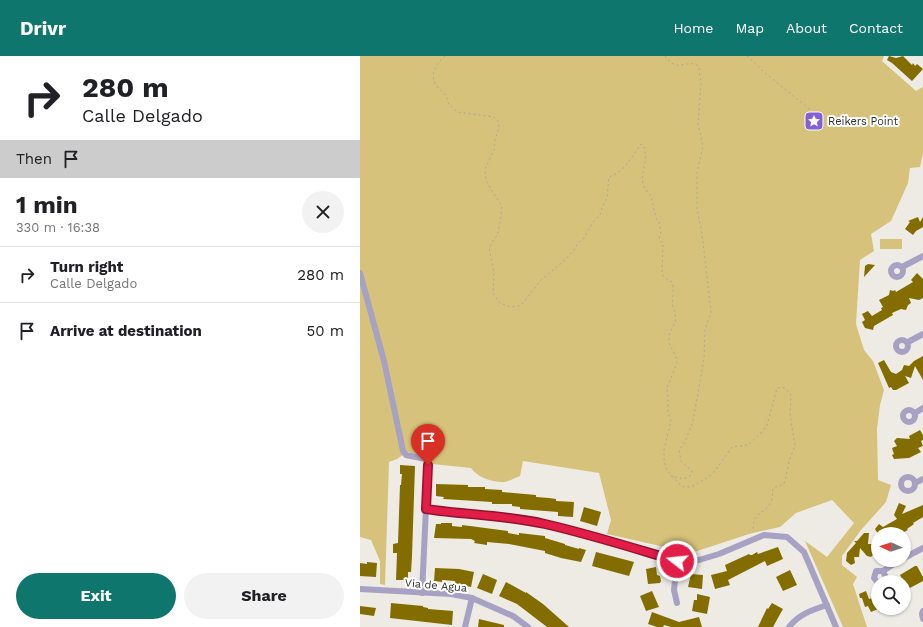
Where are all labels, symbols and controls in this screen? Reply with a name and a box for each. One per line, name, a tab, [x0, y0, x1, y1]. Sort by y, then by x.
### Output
text: Drivr	[20, 17, 66, 40]
text: Home	[673, 20, 713, 36]
text: Map	[735, 20, 764, 36]
text: About	[786, 20, 827, 36]
text: Contact	[849, 20, 903, 36]
text: 280 m	[82, 71, 169, 104]
icon: right	[16, 72, 68, 124]
text: Calle Delgado	[82, 105, 203, 126]
place icon: Reikers Point	[803, 110, 825, 132]
place label: Reikers Point	[828, 115, 898, 128]
icon: arrive	[60, 148, 82, 170]
text: Then	[16, 150, 52, 168]
text: 1 min	[16, 191, 78, 219]
button: close	[302, 191, 344, 233]
text: 330 m · 16:38	[16, 220, 100, 235]
text: Turn right	[50, 258, 123, 276]
icon: right	[16, 264, 38, 286]
text: 280 m	[297, 266, 344, 284]
text: Calle Delgado	[50, 276, 137, 291]
icon: arrive	[16, 320, 38, 342]
text: Arrive at destination	[50, 322, 202, 340]
text: 50 m	[307, 322, 344, 340]
pin	[411, 424, 445, 465]
icon: arrive	[417, 430, 439, 452]
north arrow	[871, 527, 911, 567]
map controls	[871, 527, 911, 615]
position arrow	[656, 540, 698, 582]
button: Exit	[16, 573, 176, 619]
button: Share	[184, 573, 344, 619]
button: search	[871, 575, 911, 615]
street label: Via de Agua	[404, 576, 468, 595]

